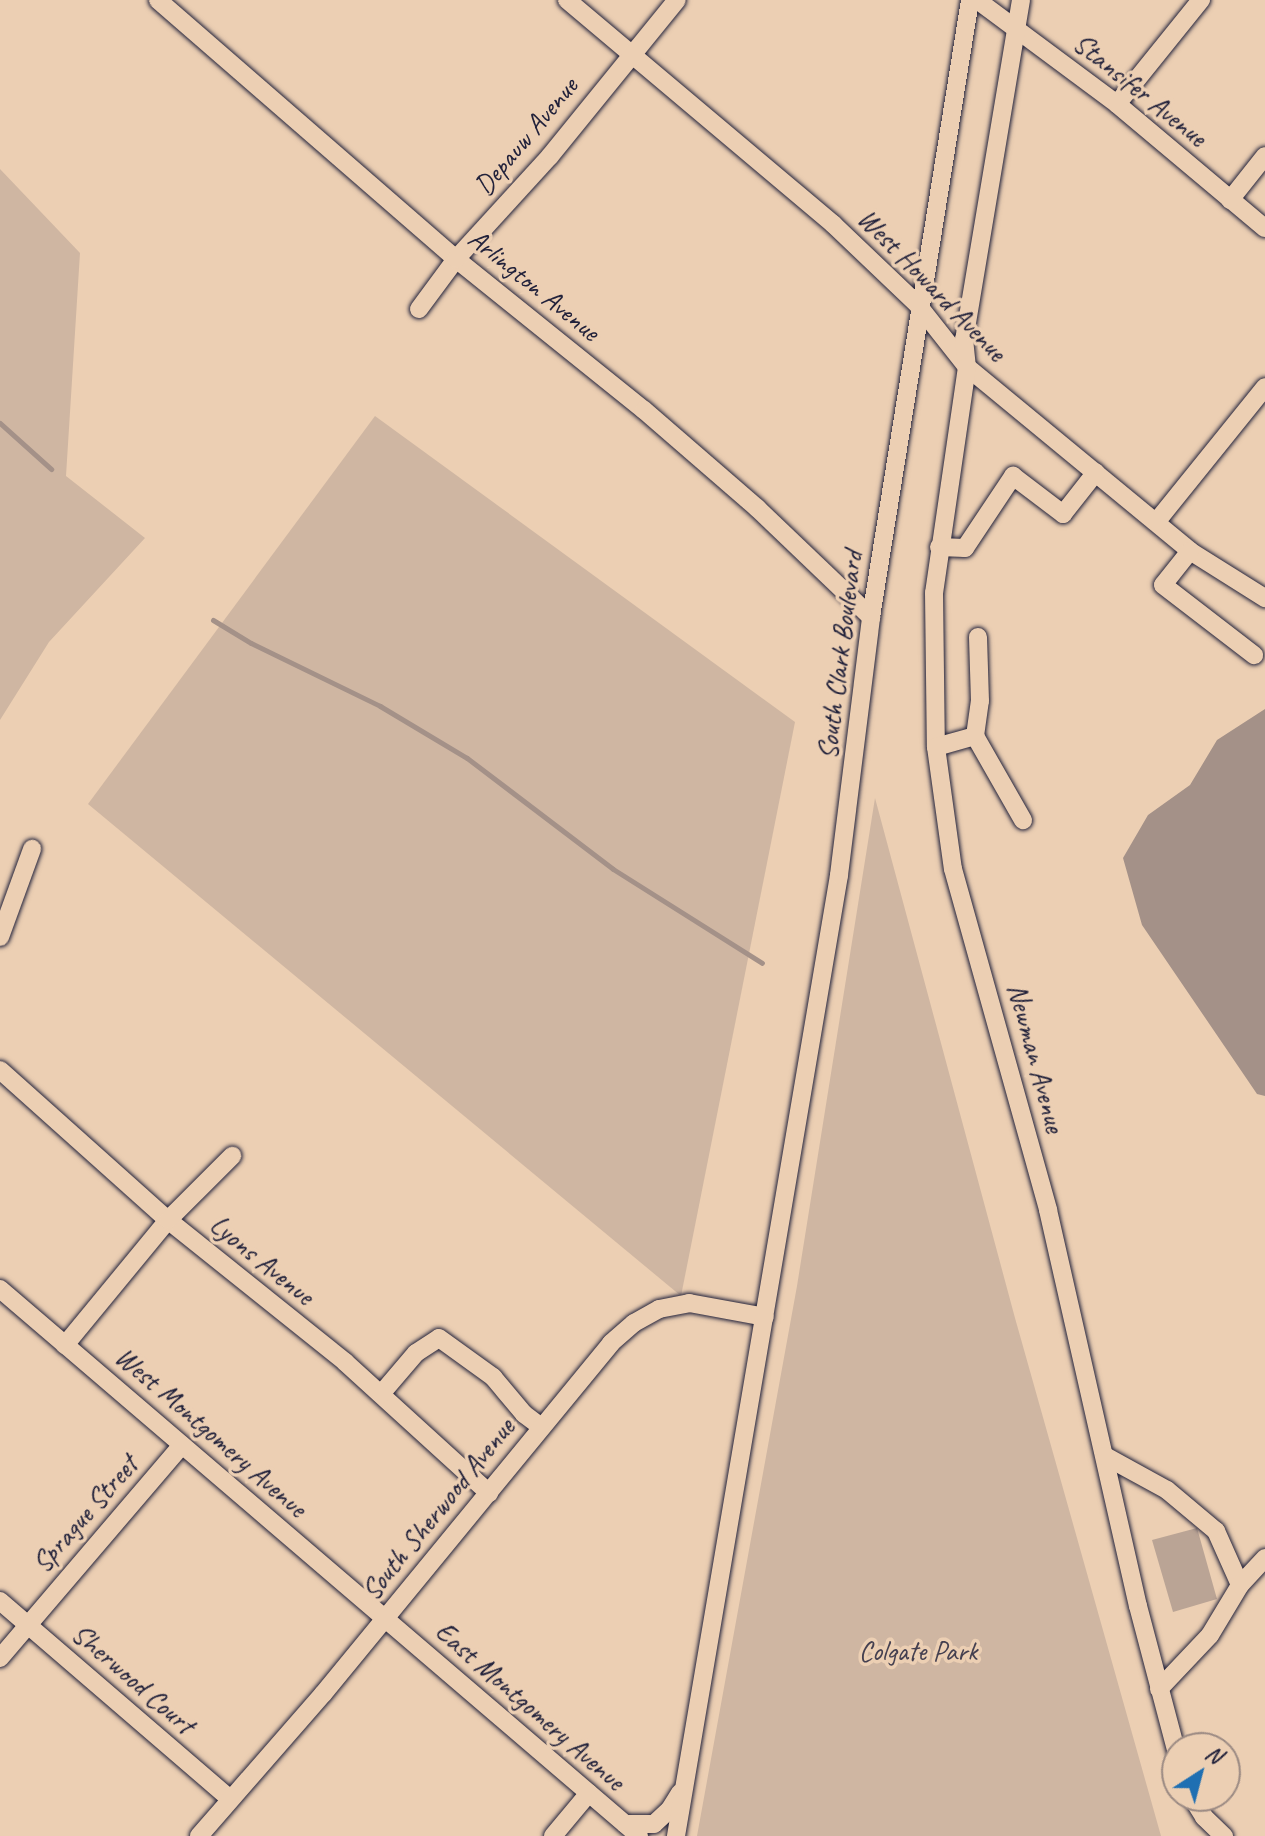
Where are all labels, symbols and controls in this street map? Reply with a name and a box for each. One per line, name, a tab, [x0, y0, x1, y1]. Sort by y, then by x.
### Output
street label: Stansifer Avenue	[1067, 26, 1213, 154]
street label: Depauw Avenue	[467, 70, 585, 202]
street label: West Howard Avenue	[851, 202, 1013, 368]
street label: Arlington Avenue	[462, 222, 606, 348]
street label: South Clark Boulevard	[810, 548, 870, 762]
street label: Newman Avenue	[1000, 980, 1072, 1136]
street label: Lyons Avenue	[203, 1208, 321, 1312]
street label: West Montgomery Avenue	[109, 1340, 313, 1524]
street label: South Sherwood Avenue	[354, 1411, 522, 1607]
street label: Sprague Street	[25, 1449, 145, 1579]
street label: East Montgomery Avenue	[428, 1615, 632, 1797]
street label: Sherwood Court	[65, 1617, 201, 1741]
park label: Colgate Park	[859, 1634, 977, 1668]
north arrow	[1161, 1732, 1241, 1812]
text: N	[1200, 1739, 1228, 1770]

